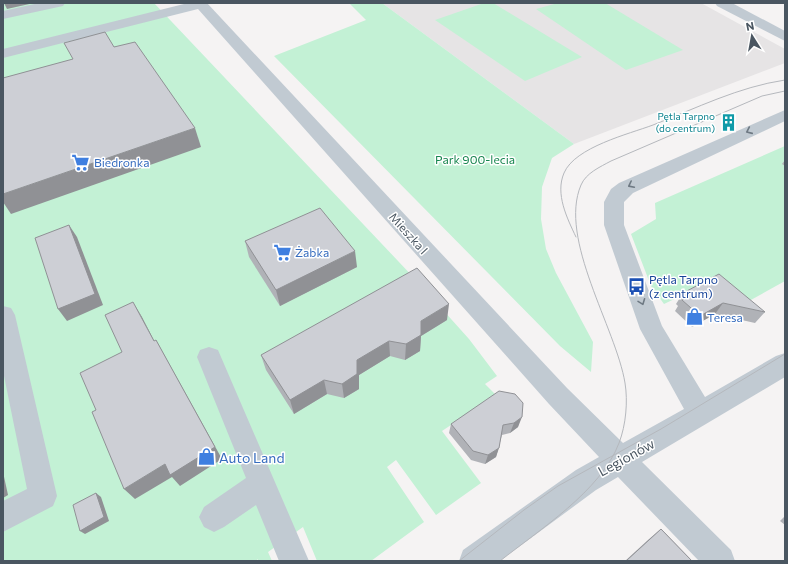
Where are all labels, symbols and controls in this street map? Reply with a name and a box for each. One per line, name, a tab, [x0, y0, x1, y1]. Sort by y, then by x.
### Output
north arrow	[732, 16, 772, 56]
text: N	[745, 19, 755, 33]
place label: Pętla Tarpno (do centrum)	[656, 110, 715, 134]
building icon: Pętla Tarpno (do centrum)	[718, 112, 738, 132]
one-way arrow	[746, 126, 754, 134]
supermarket icon: Biedronka	[71, 152, 91, 172]
park label: Park 900-lecia	[435, 152, 515, 166]
place label: Biedronka	[94, 155, 150, 169]
one-way arrow	[628, 180, 635, 188]
street label: Mieszka I	[387, 209, 431, 257]
supermarket icon: Żabka	[272, 242, 292, 262]
place label: Żabka	[295, 245, 329, 259]
place label: Pętla Tarpno (z centrum)	[649, 272, 718, 300]
bus stop icon: Pętla Tarpno (z centrum)	[626, 276, 646, 296]
one-way arrow	[637, 299, 645, 306]
shop icon: Teresa	[684, 307, 704, 327]
place label: Teresa	[707, 310, 743, 324]
street label: Legionów	[595, 434, 657, 480]
shop icon: Auto Land	[196, 447, 216, 467]
place label: Auto Land	[219, 449, 284, 466]

